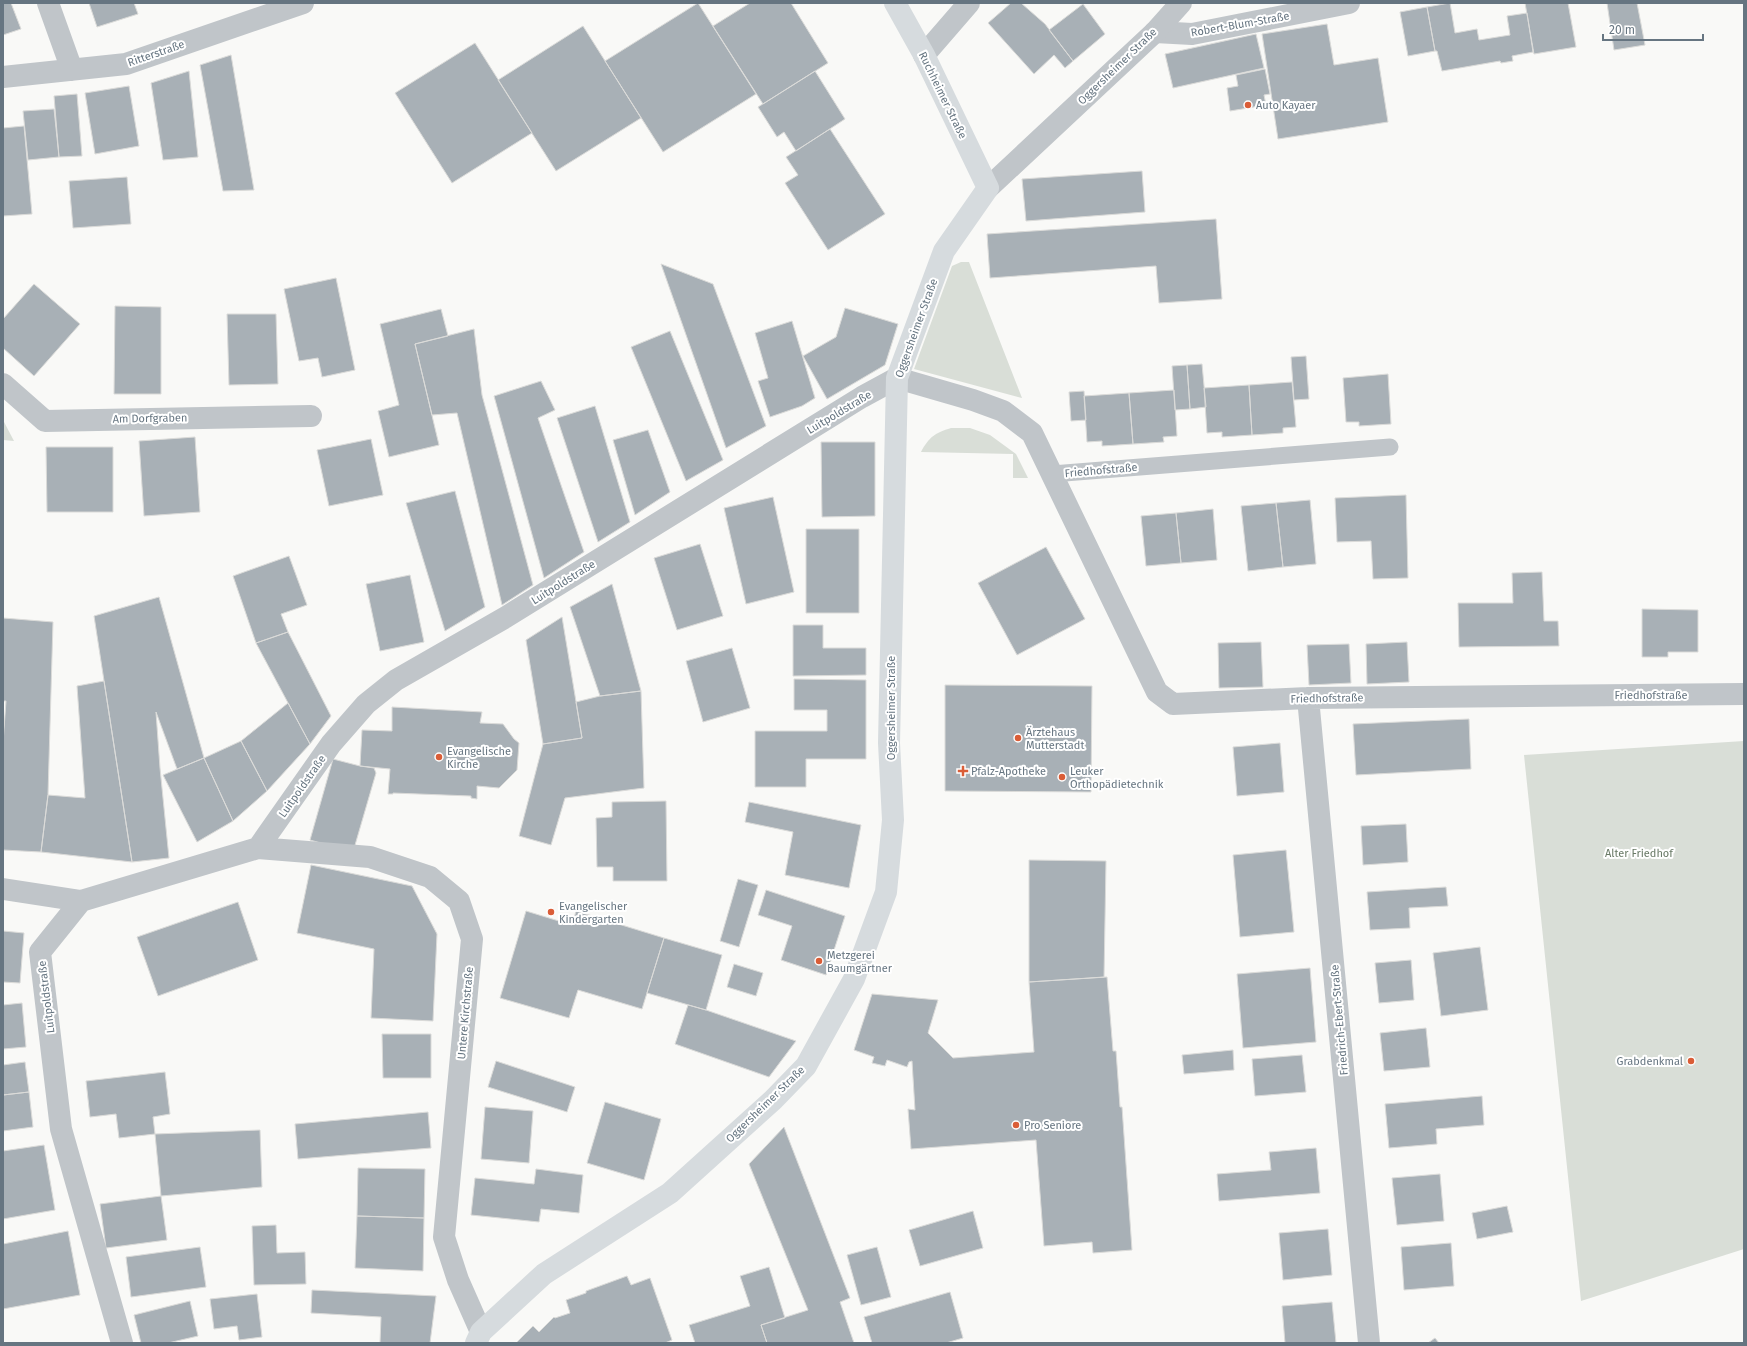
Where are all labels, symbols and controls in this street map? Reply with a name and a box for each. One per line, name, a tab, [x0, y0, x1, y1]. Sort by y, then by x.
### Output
street label: Robert-Blum-Straße	[1190, 9, 1290, 40]
scale bar	[1603, 16, 1703, 42]
text: 20 m	[1609, 23, 1635, 37]
street label: Oggersheimer Straße	[1075, 25, 1159, 107]
street label: Ritterstraße	[126, 38, 186, 69]
street label: Ruchheimer Straße	[916, 50, 969, 141]
place label: Auto Kayaer	[1256, 99, 1316, 112]
marker: Auto Kayaer	[1243, 100, 1253, 110]
street label: Oggersheimer Straße	[892, 277, 940, 380]
street label: Luitpoldstraße	[805, 388, 874, 437]
street label: Am Dorfgraben	[113, 411, 187, 426]
street label: Friedhofstraße	[1064, 461, 1138, 480]
street label: Luitpoldstraße	[529, 558, 598, 607]
street label: Oggersheimer Straße	[885, 656, 898, 760]
street label: Friedhofstraße	[1615, 689, 1687, 702]
street label: Friedhofstraße	[1290, 691, 1364, 706]
place label: Ärztehaus Mutterstadt	[1026, 725, 1084, 752]
marker: Ärztehaus Mutterstadt	[1013, 733, 1023, 743]
place label: Evangelische Kirche	[447, 745, 511, 771]
marker: Evangelische Kirche	[434, 752, 444, 762]
street label: Luitpoldstraße	[276, 753, 329, 820]
place label: Pfalz-Apotheke	[971, 765, 1046, 778]
place label: Leuker Orthopädietechnik	[1070, 765, 1164, 791]
marker: Pfalz-Apotheke	[958, 766, 968, 776]
marker: Leuker Orthopädietechnik	[1057, 772, 1067, 782]
park label: Alter Friedhof	[1605, 847, 1674, 860]
place label: Evangelischer Kindergarten	[559, 900, 628, 926]
marker: Evangelischer Kindergarten	[546, 907, 556, 917]
place label: Metzgerei Baumgärtner	[827, 949, 893, 975]
marker: Metzgerei Baumgärtner	[814, 956, 824, 966]
street label: Luitpoldstraße	[36, 960, 57, 1034]
street label: Friedrich-Ebert-Straße	[1328, 964, 1351, 1076]
street label: Untere Kirchstraße	[455, 966, 476, 1060]
place label: Grabdenkmal	[1617, 1055, 1683, 1068]
marker: Grabdenkmal	[1686, 1056, 1696, 1066]
street label: Oggersheimer Straße	[723, 1063, 807, 1145]
place label: Pro Seniore	[1024, 1119, 1081, 1132]
marker: Pro Seniore	[1011, 1120, 1021, 1130]

